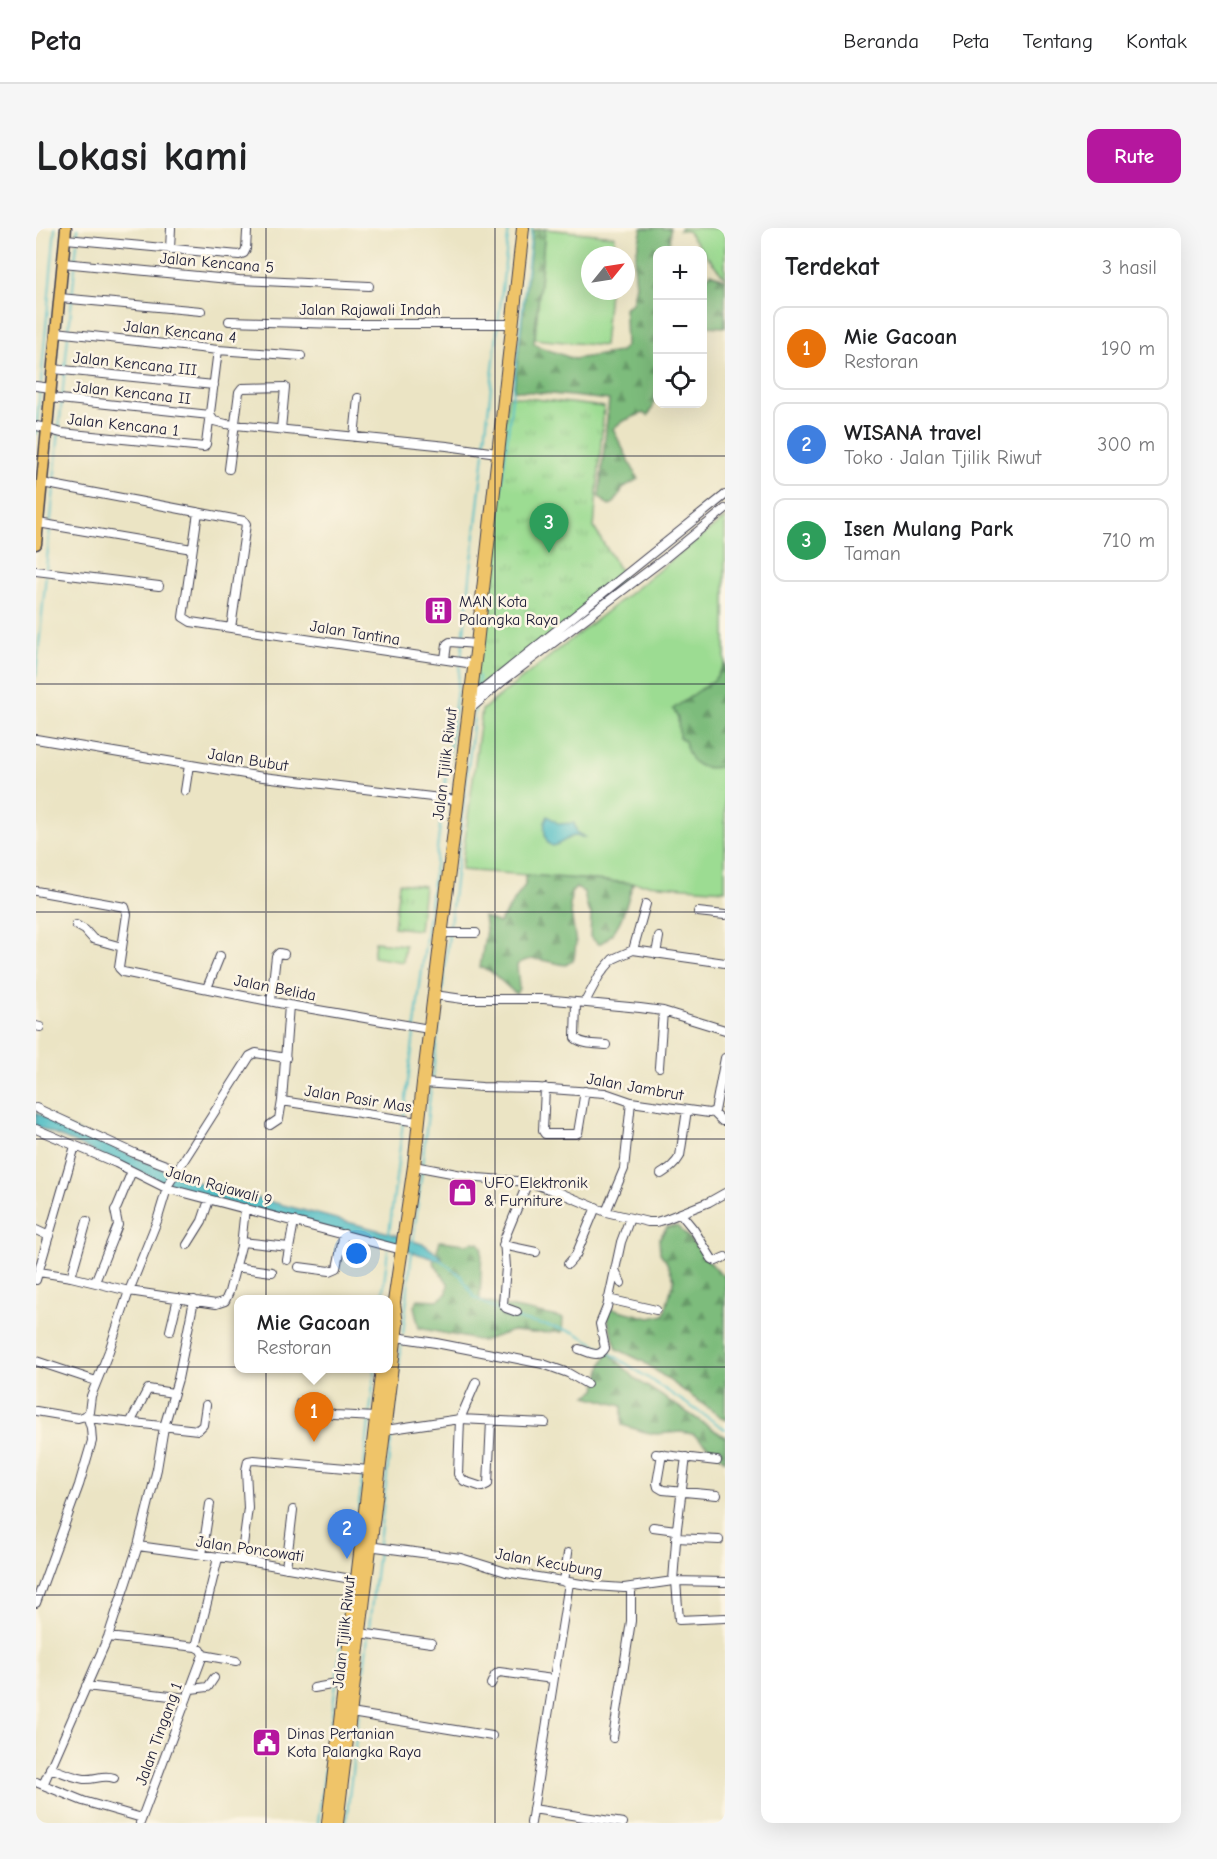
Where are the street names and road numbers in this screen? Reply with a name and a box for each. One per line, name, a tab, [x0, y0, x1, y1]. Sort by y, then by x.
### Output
street label: Jalan Kencana 5	[159, 249, 275, 277]
street label: Jalan Rajawali Indah	[299, 301, 441, 319]
street label: Jalan Kencana 4	[123, 317, 237, 347]
street label: Jalan Kencana III	[72, 349, 198, 379]
street label: Jalan Kencana II	[72, 378, 192, 408]
street label: Jalan Kencana 1	[66, 410, 180, 440]
street label: Jalan Tantina	[309, 617, 401, 649]
street label: Jalan Tjilik Riwut	[429, 706, 461, 821]
street label: Jalan Bubut	[207, 745, 290, 775]
street label: Jalan Belida	[232, 971, 318, 1005]
street label: Jalan Jambrut	[585, 1070, 685, 1104]
street label: Jalan Pasir Mas	[303, 1082, 413, 1116]
street label: Jalan Rajawali 9	[164, 1162, 274, 1210]
street label: Jalan Poncowati	[195, 1533, 305, 1565]
street label: Jalan Kecubung	[494, 1545, 604, 1581]
street label: Jalan Tjilik Riwut	[329, 1574, 359, 1689]
street label: Jalan Tingang 1	[132, 1680, 186, 1788]

